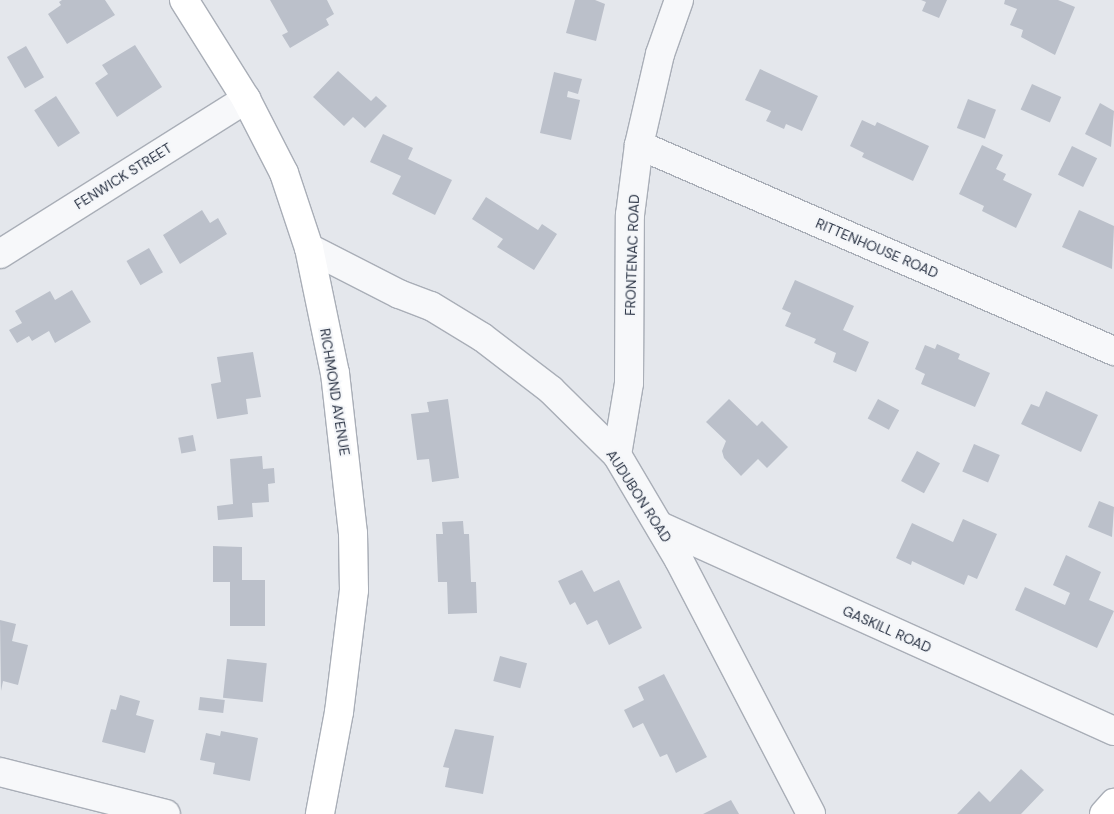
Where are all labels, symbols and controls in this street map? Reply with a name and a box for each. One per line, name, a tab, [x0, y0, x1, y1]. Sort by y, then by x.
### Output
street label: FENWICK STREET	[71, 139, 175, 213]
street label: FRONTENAC ROAD	[621, 194, 643, 316]
street label: RITTENHOUSE ROAD	[813, 215, 941, 281]
street label: RICHMOND AVENUE	[317, 327, 353, 457]
street label: AUDUBON ROAD	[603, 447, 675, 545]
street label: GASKILL ROAD	[840, 602, 934, 656]

